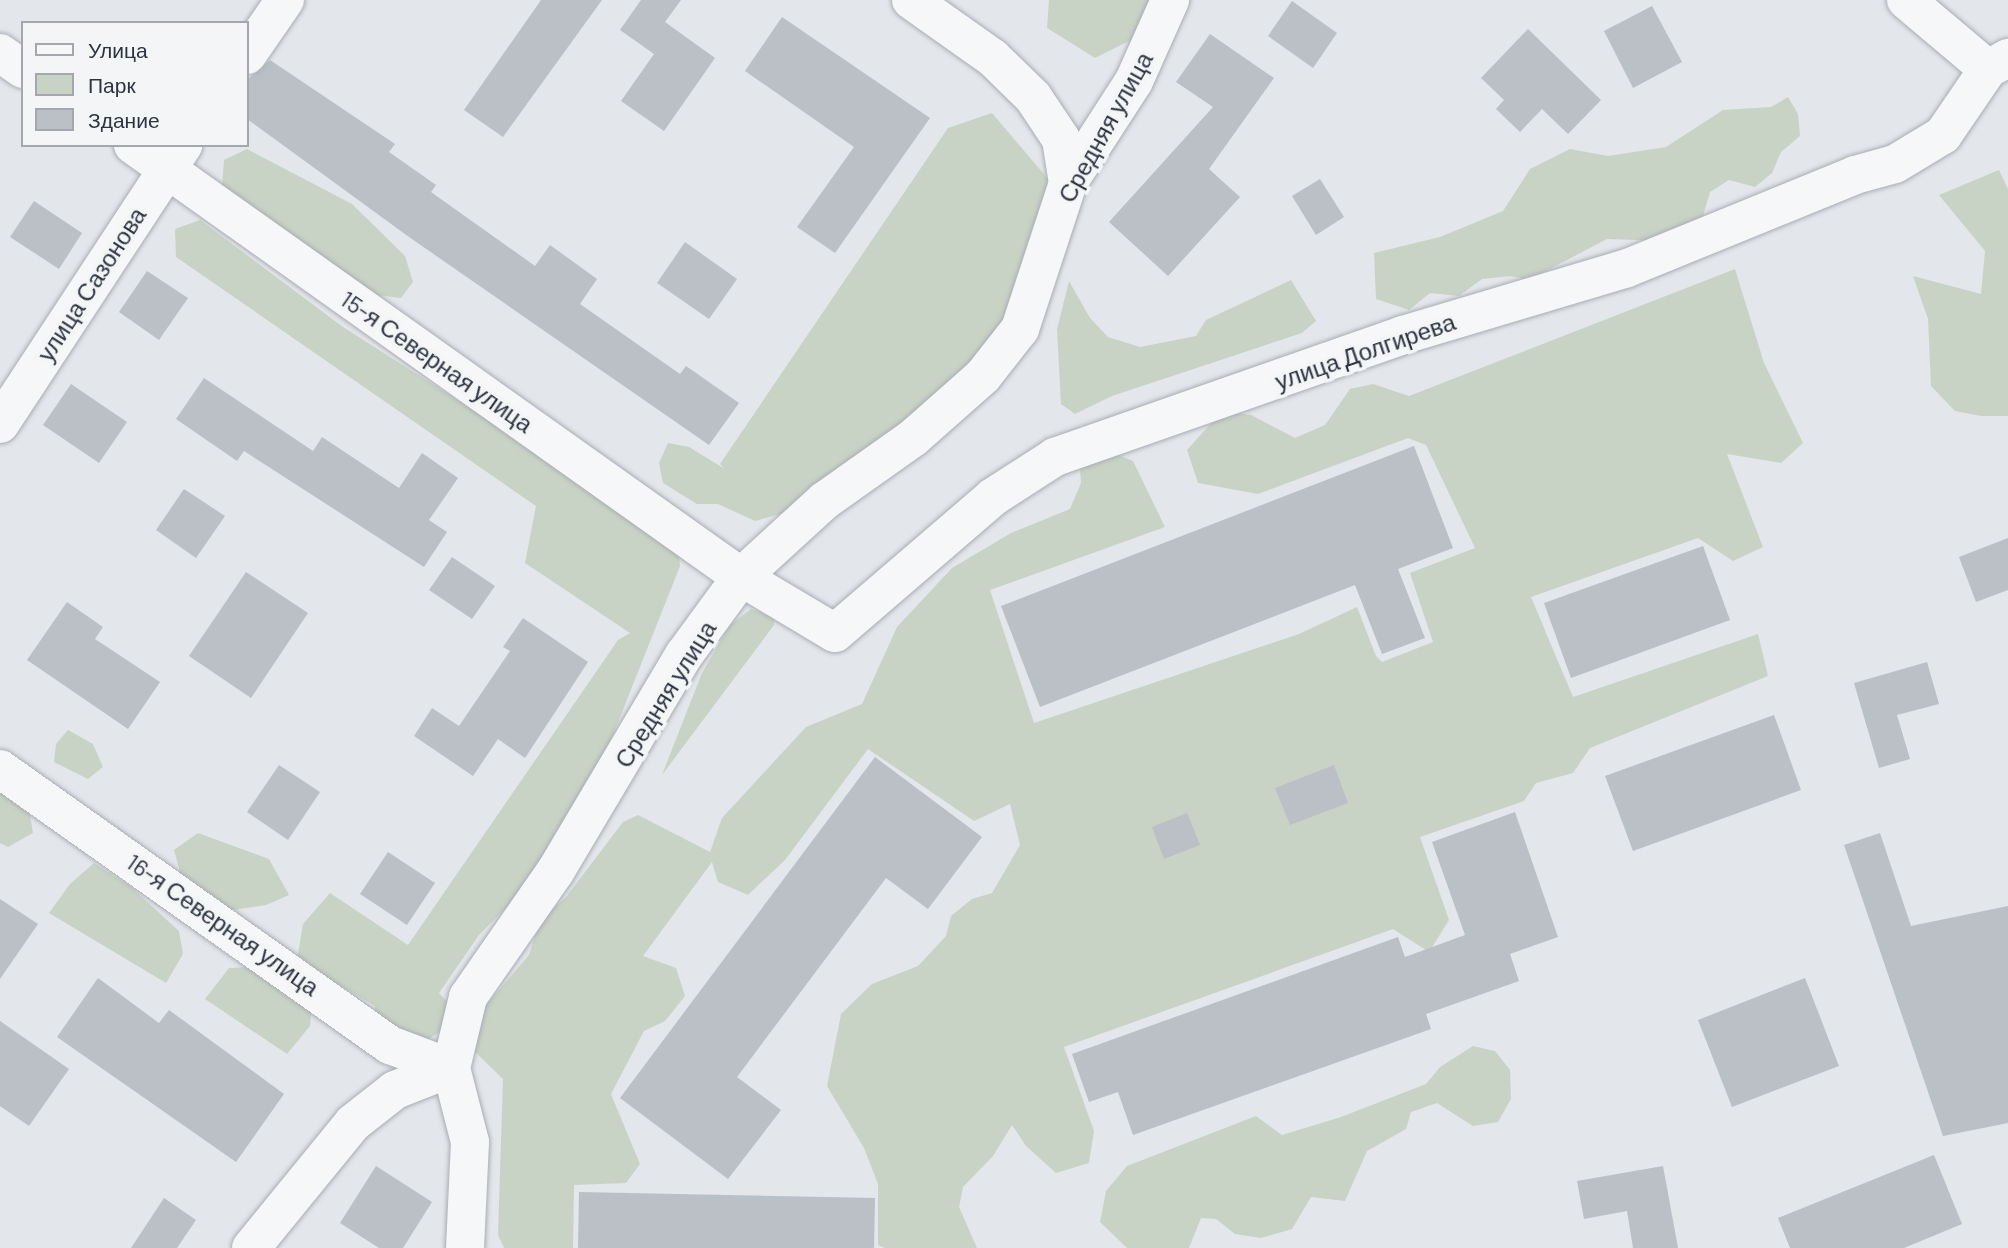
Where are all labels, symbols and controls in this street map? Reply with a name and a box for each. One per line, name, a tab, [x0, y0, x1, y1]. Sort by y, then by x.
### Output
legend	[21, 21, 248, 147]
text: Улица	[88, 37, 148, 62]
street label: Средняя улица	[1052, 47, 1158, 207]
text: Парк	[88, 72, 136, 97]
text: Здание	[88, 107, 160, 132]
street label: улица Сазонова	[30, 202, 152, 366]
street label: 15-я Северная улица	[335, 284, 539, 438]
street label: улица Долгирева	[1271, 307, 1459, 395]
street label: Средняя улица	[608, 615, 722, 773]
street label: 16-я Северная улица	[121, 847, 325, 1001]

